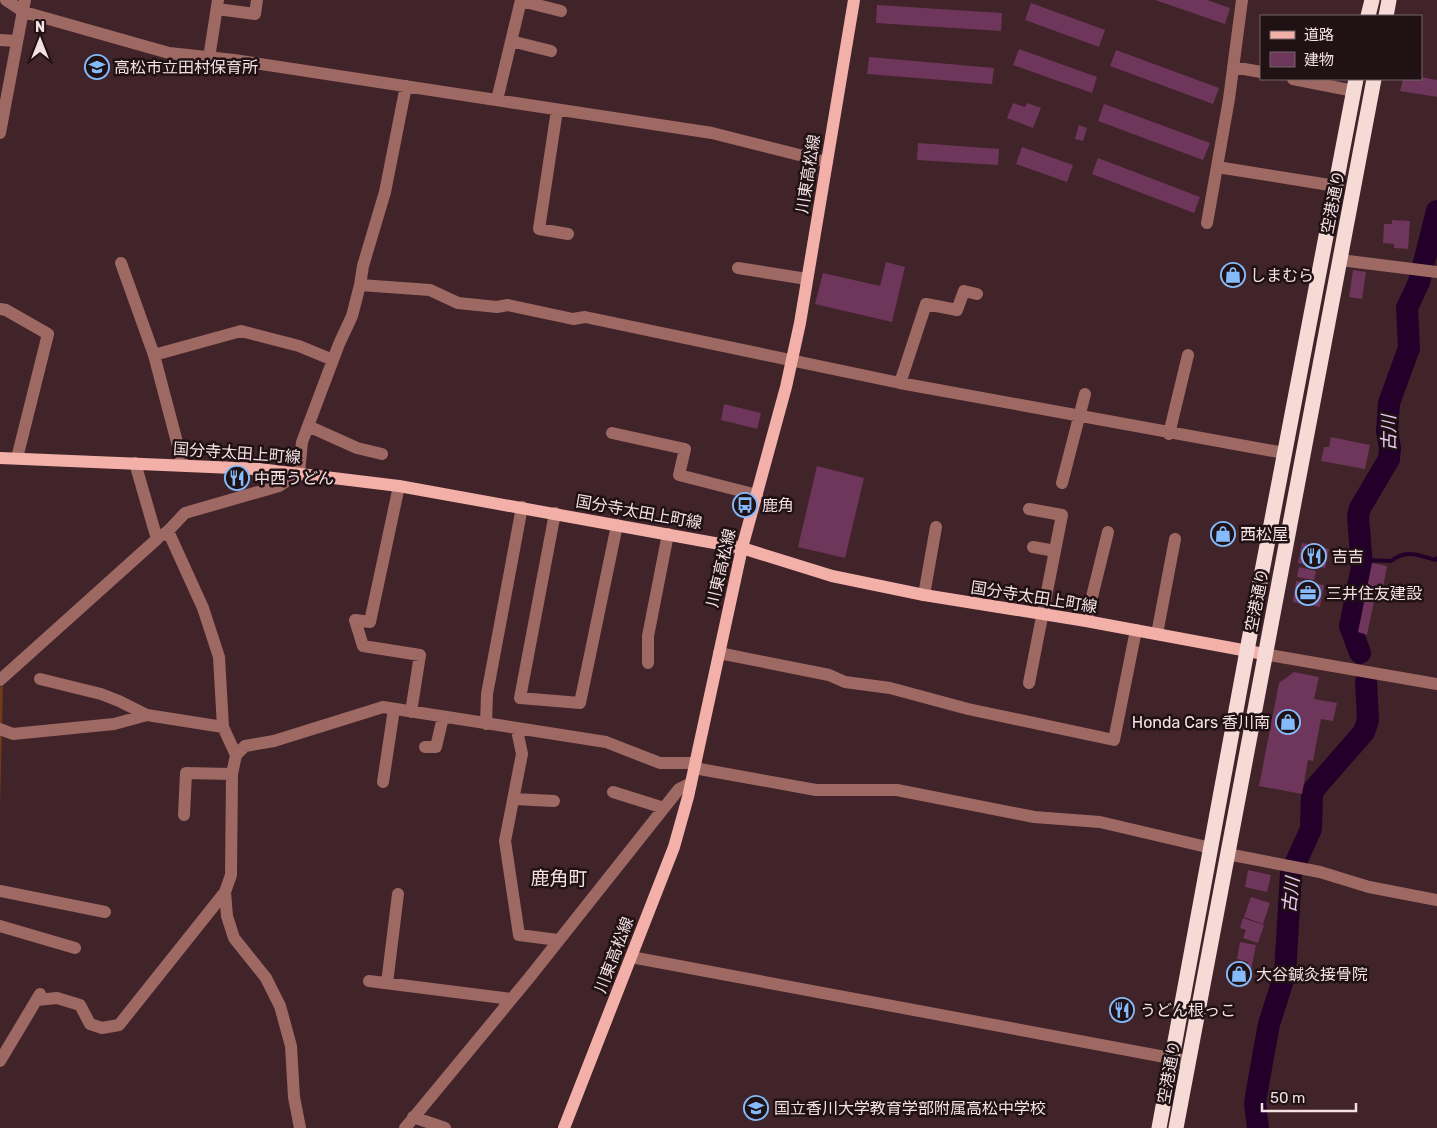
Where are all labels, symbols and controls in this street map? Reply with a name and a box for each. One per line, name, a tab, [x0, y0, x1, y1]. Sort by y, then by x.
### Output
north arrow	[15, 15, 65, 65]
legend	[1260, 15, 1422, 80]
text: N	[35, 19, 45, 36]
text: 道路	[1304, 26, 1334, 44]
text: 建物	[1304, 51, 1334, 69]
school or university icon: 高松市立田村保育所	[84, 54, 110, 80]
place label: 高松市立田村保育所	[114, 58, 258, 77]
street label: 川東高松線	[792, 133, 824, 215]
street label: 空港通り	[1318, 169, 1348, 235]
shop icon: しまむら	[1220, 262, 1246, 288]
place label: しまむら	[1250, 266, 1314, 285]
water label: 古川	[1378, 413, 1400, 451]
street label: 国分寺太田上町線	[172, 439, 302, 467]
restaurant icon: 中西うどん	[224, 465, 250, 491]
place label: 中西うどん	[254, 469, 334, 488]
street label: 国分寺太田上町線	[574, 492, 704, 532]
bus stop icon: 鹿角	[732, 492, 758, 518]
place label: 鹿角	[762, 496, 794, 515]
shop icon: 西松屋	[1210, 521, 1236, 547]
place label: 西松屋	[1240, 525, 1288, 544]
street label: 川東高松線	[703, 527, 739, 609]
restaurant icon: 吉吉	[1301, 543, 1327, 569]
place label: 吉吉	[1332, 547, 1364, 566]
street label: 空港通り	[1242, 567, 1272, 633]
street label: 国分寺太田上町線	[969, 578, 1099, 616]
office icon: 三井住友建設	[1295, 580, 1321, 606]
place label: 三井住友建設	[1326, 584, 1422, 603]
shop icon: Honda Cars 香川南	[1275, 709, 1301, 735]
place label: Honda Cars 香川南	[1132, 713, 1270, 732]
district label: 鹿角町	[530, 867, 588, 890]
water label: 古川	[1278, 874, 1304, 914]
street label: 川東高松線	[591, 914, 637, 996]
shop icon: 大谷鍼灸接骨院	[1226, 961, 1252, 987]
place label: 大谷鍼灸接骨院	[1256, 965, 1368, 984]
restaurant icon: うどん根っこ	[1109, 997, 1135, 1023]
place label: うどん根っこ	[1140, 1001, 1236, 1020]
street label: 空港通り	[1154, 1039, 1184, 1105]
scale bar	[1262, 1080, 1356, 1112]
text: 50 m	[1270, 1089, 1305, 1107]
school or university icon: 国立香川大学教育学部附属高松中学校	[743, 1095, 769, 1121]
place label: 国立香川大学教育学部附属高松中学校	[774, 1099, 1046, 1118]

